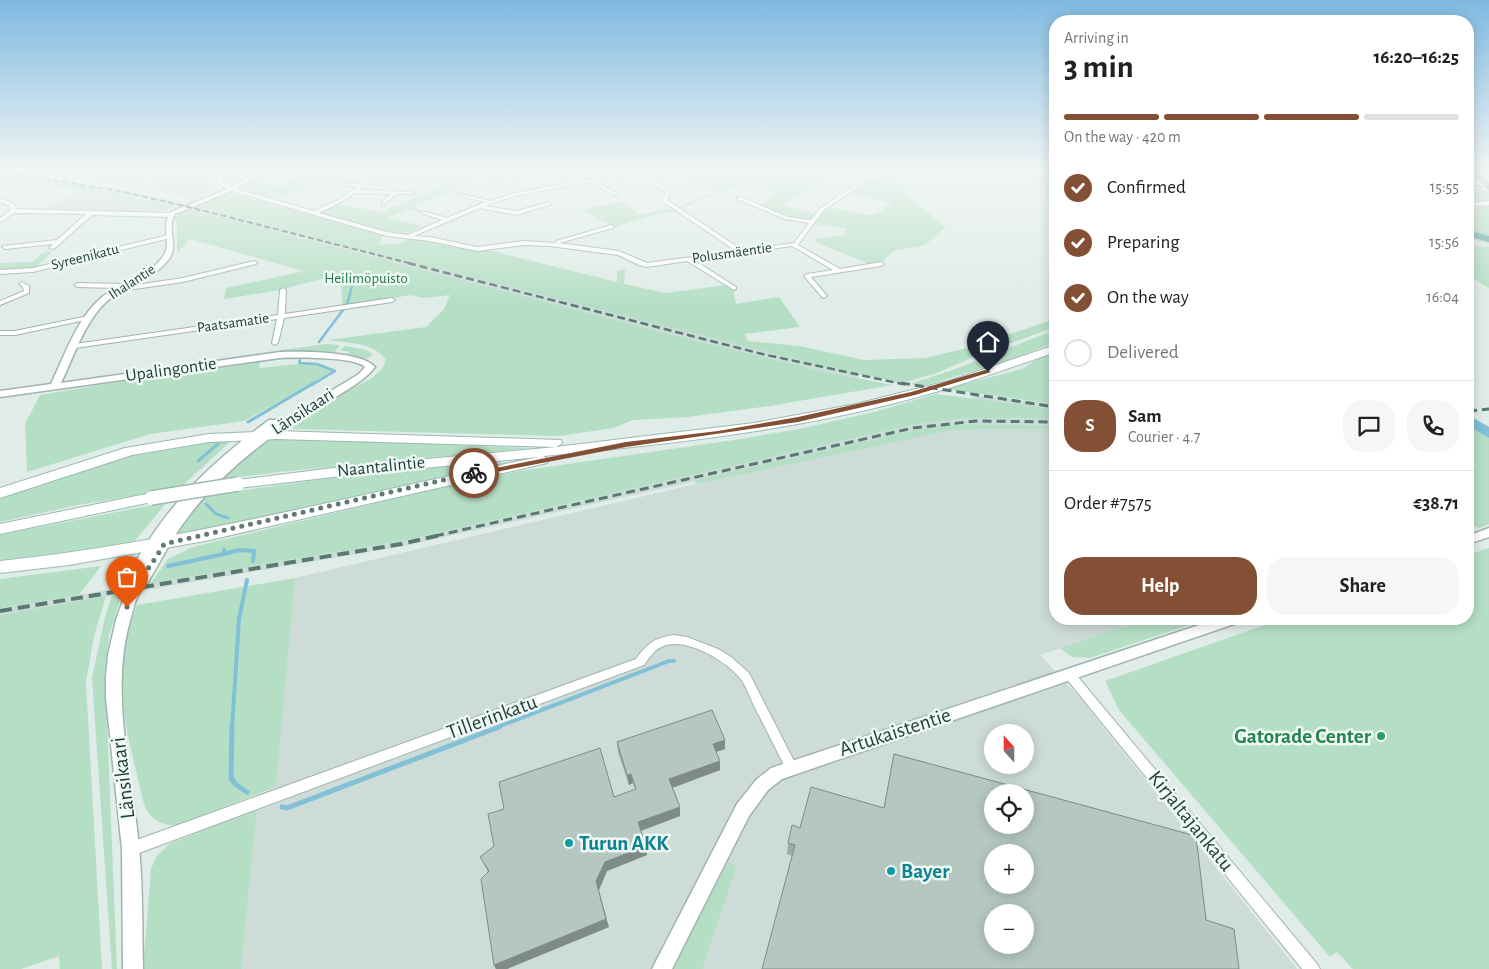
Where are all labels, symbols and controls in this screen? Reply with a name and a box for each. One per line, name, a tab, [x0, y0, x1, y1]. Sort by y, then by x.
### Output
text: Arriving in	[1064, 30, 1129, 46]
text: 16:20–16:25	[1373, 48, 1459, 67]
text: 3 min	[1064, 51, 1134, 83]
text: On the way · 420 m	[1064, 129, 1181, 145]
icon: check	[1064, 174, 1092, 202]
text: Confirmed	[1107, 178, 1186, 197]
text: 15:55	[1430, 179, 1459, 195]
icon: check	[1064, 229, 1092, 257]
text: Preparing	[1107, 233, 1180, 252]
text: 15:56	[1429, 234, 1459, 250]
street label: Polusmäentie	[691, 240, 773, 266]
street label: Syreenikatu	[50, 241, 121, 273]
street label: Ihalantie	[106, 261, 158, 303]
park label: Heilimöpuisto	[324, 271, 408, 286]
icon: check	[1064, 284, 1092, 312]
text: On the way	[1107, 288, 1189, 307]
text: 16:04	[1426, 289, 1459, 305]
street label: Paatsamatie	[196, 311, 270, 335]
pin	[967, 321, 1009, 372]
icon: home	[974, 328, 1002, 356]
text: Delivered	[1107, 343, 1179, 362]
street label: Upalingontie	[124, 355, 218, 385]
street label: Länsikaari	[269, 385, 337, 439]
button: chat	[1343, 400, 1395, 452]
button: phone	[1407, 400, 1459, 452]
text: Sam	[1128, 407, 1162, 426]
text: S	[1085, 416, 1095, 435]
text: Courier · 4.7	[1128, 429, 1200, 445]
courier	[449, 448, 499, 498]
street label: Naantalintie	[336, 453, 426, 481]
icon: bike	[460, 459, 488, 487]
text: Order #7575	[1064, 494, 1152, 513]
text: €38.71	[1413, 494, 1459, 513]
pin	[106, 556, 148, 607]
button: Help	[1064, 557, 1257, 615]
button: Share	[1267, 557, 1459, 615]
icon: bag	[113, 563, 141, 591]
street label: Tillerinkatu	[444, 691, 540, 743]
street label: Artukaistentie	[836, 704, 954, 760]
north arrow	[984, 724, 1034, 774]
map controls	[984, 724, 1034, 954]
place label: Gatorade Center	[1234, 726, 1372, 747]
marker: Gatorade Center	[1375, 730, 1387, 742]
street label: Länsikaari	[108, 736, 138, 820]
street label: Kirjaltajankatu	[1144, 767, 1238, 875]
button: locate	[984, 784, 1034, 834]
place label: Turun AKK	[579, 833, 669, 854]
marker: Turun AKK	[563, 837, 575, 849]
button: +	[984, 844, 1034, 894]
place label: Bayer	[901, 861, 950, 882]
marker: Bayer	[885, 865, 897, 877]
button: −	[984, 904, 1034, 954]

